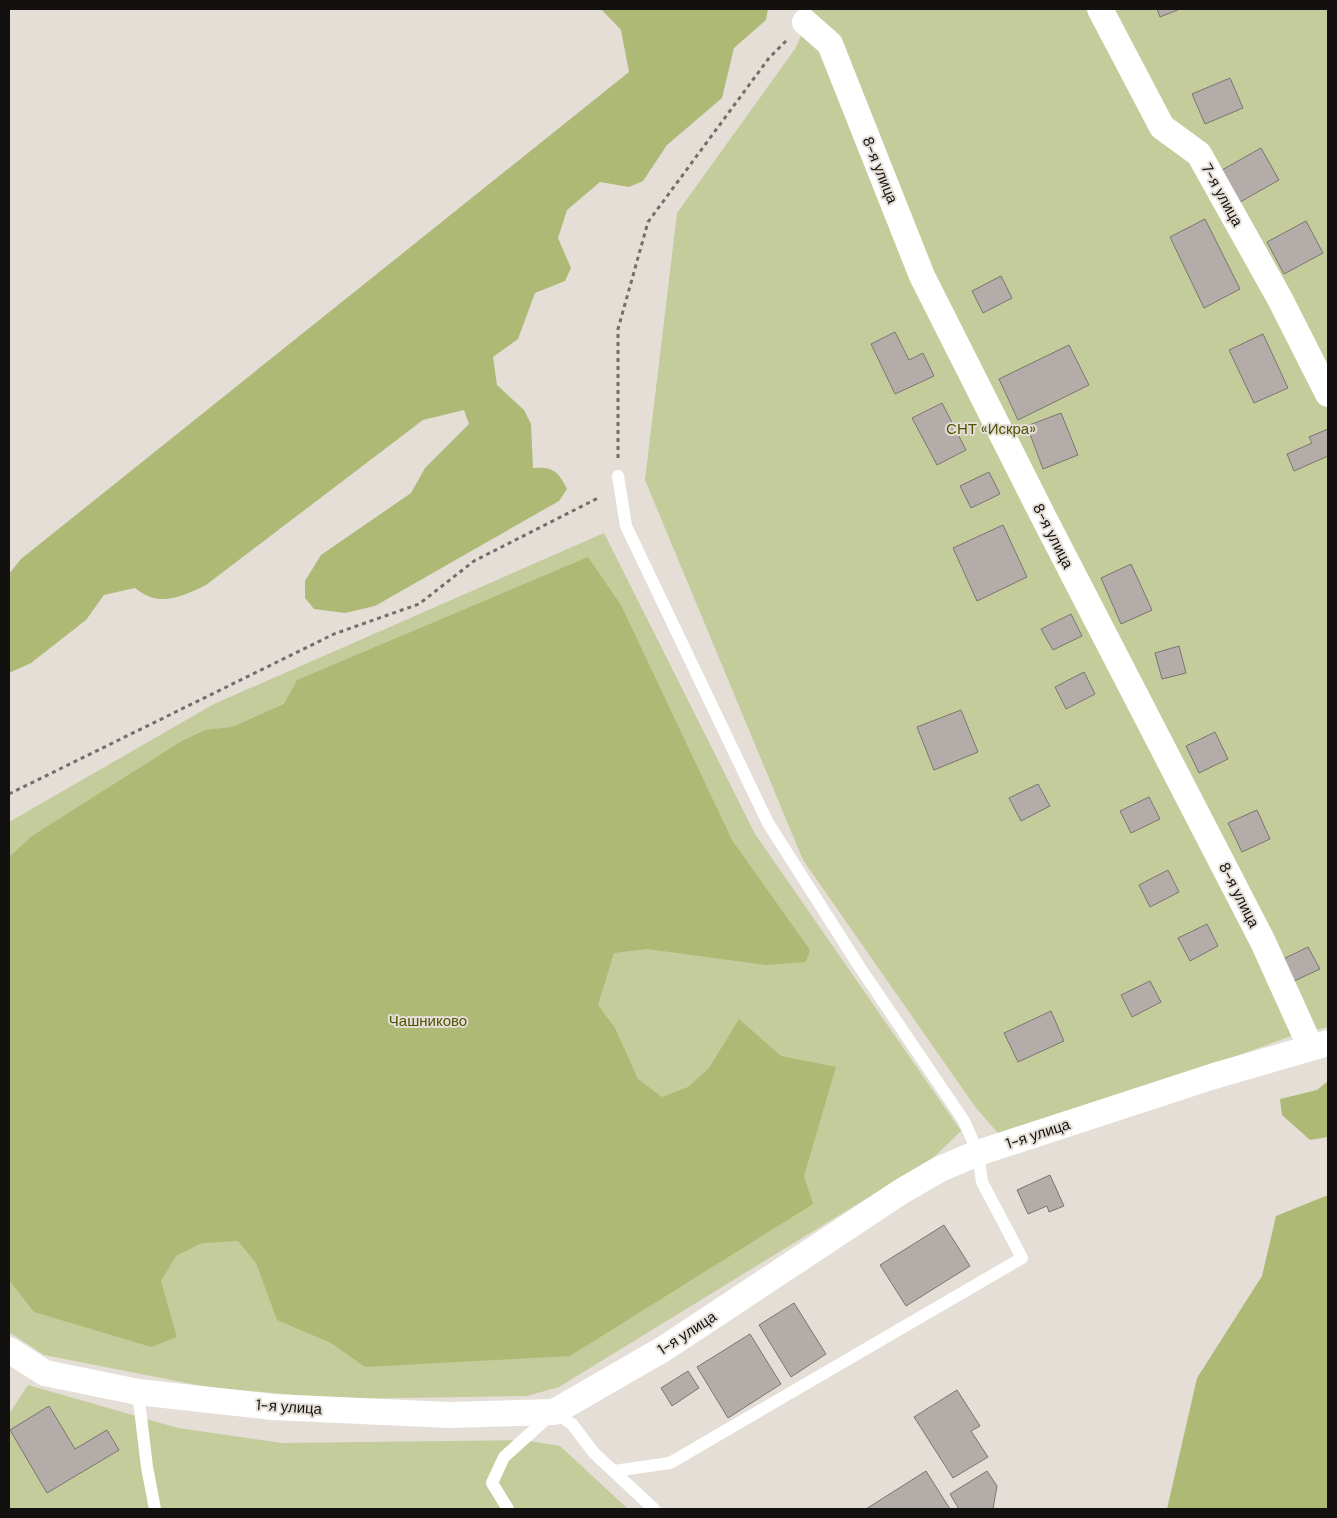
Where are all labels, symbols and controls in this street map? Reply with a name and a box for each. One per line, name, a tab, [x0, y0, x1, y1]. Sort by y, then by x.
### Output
street label: 8-я улица	[858, 134, 903, 207]
street label: 7-я улица	[1197, 160, 1248, 231]
park label: СНТ «Искра»	[946, 419, 1036, 439]
street label: 8-я улица	[1028, 500, 1078, 573]
street label: 8-я улица	[1214, 859, 1264, 932]
park label: Чашниково	[389, 1011, 467, 1031]
street label: 1-я улица	[1003, 1114, 1073, 1154]
street label: 1-я улица	[654, 1306, 721, 1359]
street label: 1-я улица	[255, 1395, 323, 1419]

